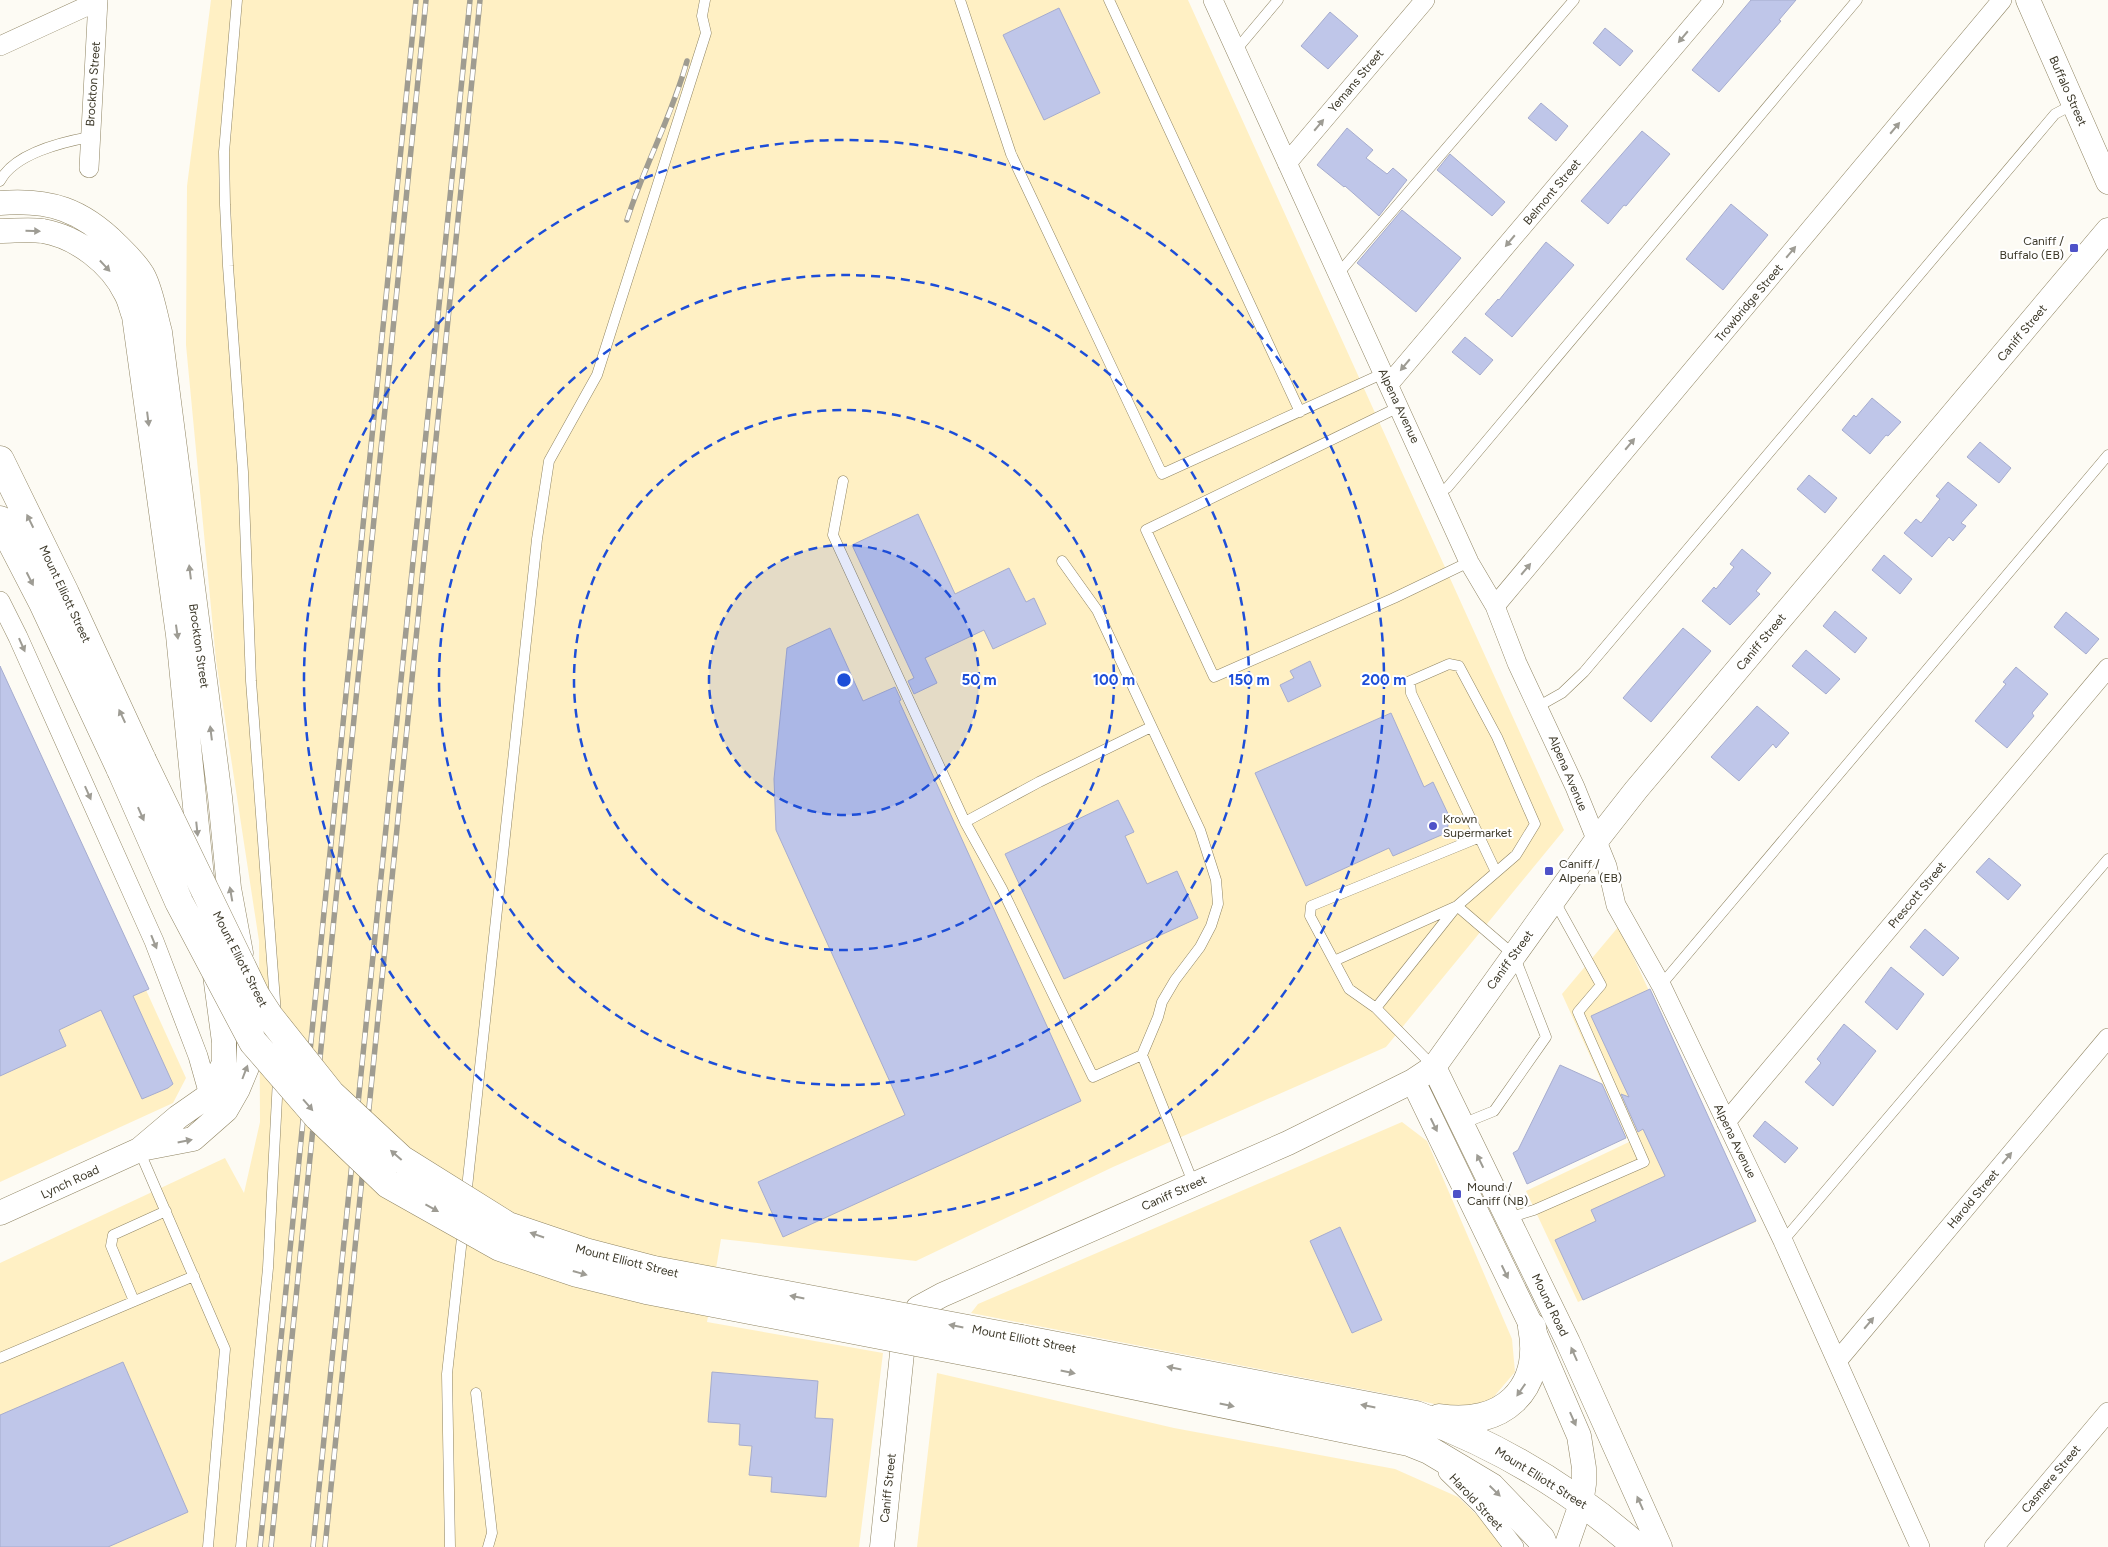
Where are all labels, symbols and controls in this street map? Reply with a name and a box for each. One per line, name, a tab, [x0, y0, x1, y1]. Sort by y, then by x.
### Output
one-way arrow	[1677, 31, 1688, 44]
street label: Brockton Street	[83, 40, 103, 127]
street label: Yemans Street	[1325, 46, 1387, 115]
street label: Buffalo Street	[2046, 54, 2090, 129]
one-way arrow	[1313, 120, 1325, 132]
one-way arrow	[1890, 122, 1901, 135]
street label: Belmont Street	[1520, 156, 1584, 228]
one-way arrow	[26, 227, 42, 235]
place label: Caniff / Buffalo (EB)	[2000, 234, 2064, 262]
one-way arrow	[1504, 235, 1516, 247]
marker: Caniff / Buffalo (EB)	[2068, 242, 2080, 254]
one-way arrow	[1785, 247, 1797, 259]
one-way arrow	[99, 260, 111, 272]
street label: Trowbridge Street	[1712, 261, 1786, 345]
street label: Caniff Street	[1994, 301, 2050, 364]
one-way arrow	[1399, 359, 1411, 371]
street label: Alpena Avenue	[1376, 366, 1423, 446]
one-way arrow	[144, 411, 152, 427]
one-way arrow	[1625, 438, 1636, 451]
one-way arrow	[26, 514, 34, 528]
street label: Mount Elliott Street	[36, 543, 94, 645]
one-way arrow	[1520, 563, 1532, 575]
one-way arrow	[185, 564, 193, 580]
one-way arrow	[26, 572, 34, 586]
street label: Brockton Street	[186, 603, 212, 690]
street label: Caniff Street	[1733, 610, 1789, 673]
one-way arrow	[173, 624, 181, 640]
one-way arrow	[18, 638, 26, 652]
centre of rings	[835, 671, 853, 689]
text: 50 m	[961, 671, 997, 689]
text: 100 m	[1093, 671, 1135, 689]
text: 150 m	[1228, 671, 1270, 689]
text: 200 m	[1362, 671, 1406, 689]
one-way arrow	[117, 709, 125, 723]
one-way arrow	[207, 725, 215, 741]
street label: Alpena Avenue	[1546, 733, 1590, 813]
one-way arrow	[85, 786, 93, 800]
one-way arrow	[137, 807, 145, 821]
place label: Krown Supermarket	[1443, 812, 1512, 840]
marker: Krown Supermarket	[1427, 820, 1439, 832]
one-way arrow	[193, 821, 201, 837]
place label: Caniff / Alpena (EB)	[1559, 857, 1622, 885]
street label: Prescott Street	[1885, 859, 1949, 931]
marker: Caniff / Alpena (EB)	[1543, 865, 1555, 877]
one-way arrow	[226, 886, 234, 902]
street label: Mount Elliott Street	[210, 909, 270, 1010]
street label: Caniff Street	[1484, 927, 1536, 992]
one-way arrow	[151, 935, 159, 949]
one-way arrow	[241, 1064, 249, 1079]
one-way arrow	[302, 1099, 313, 1112]
street label: Alpena Avenue	[1711, 1102, 1759, 1181]
one-way arrow	[1429, 1118, 1438, 1133]
one-way arrow	[177, 1137, 192, 1145]
one-way arrow	[391, 1149, 403, 1161]
one-way arrow	[2002, 1152, 2013, 1165]
one-way arrow	[1476, 1154, 1484, 1168]
street label: Lynch Road	[39, 1162, 101, 1202]
street label: Harold Street	[1944, 1166, 2002, 1231]
street label: Caniff Street	[1139, 1172, 1209, 1214]
place label: Mound / Caniff (NB)	[1467, 1180, 1528, 1208]
marker: Mound / Caniff (NB)	[1451, 1188, 1463, 1200]
one-way arrow	[425, 1204, 438, 1213]
one-way arrow	[529, 1231, 544, 1239]
street label: Mount Elliott Street	[574, 1241, 680, 1281]
one-way arrow	[1500, 1264, 1509, 1279]
one-way arrow	[572, 1269, 587, 1277]
street label: Mound Road	[1529, 1271, 1571, 1339]
one-way arrow	[788, 1292, 804, 1300]
one-way arrow	[1864, 1317, 1875, 1330]
one-way arrow	[948, 1322, 964, 1330]
street label: Mount Elliott Street	[971, 1322, 1078, 1356]
one-way arrow	[1569, 1347, 1577, 1361]
one-way arrow	[1166, 1364, 1182, 1372]
one-way arrow	[1060, 1368, 1075, 1376]
one-way arrow	[1516, 1383, 1526, 1397]
one-way arrow	[1220, 1401, 1235, 1409]
one-way arrow	[1360, 1401, 1376, 1409]
one-way arrow	[1570, 1412, 1578, 1426]
street label: Casmere Street	[2019, 1442, 2084, 1516]
street label: Mount Elliott Street	[1492, 1444, 1590, 1512]
street label: Caniff Street	[877, 1452, 899, 1523]
street label: Harold Street	[1446, 1471, 1506, 1534]
one-way arrow	[1488, 1485, 1500, 1497]
one-way arrow	[1636, 1496, 1644, 1510]

